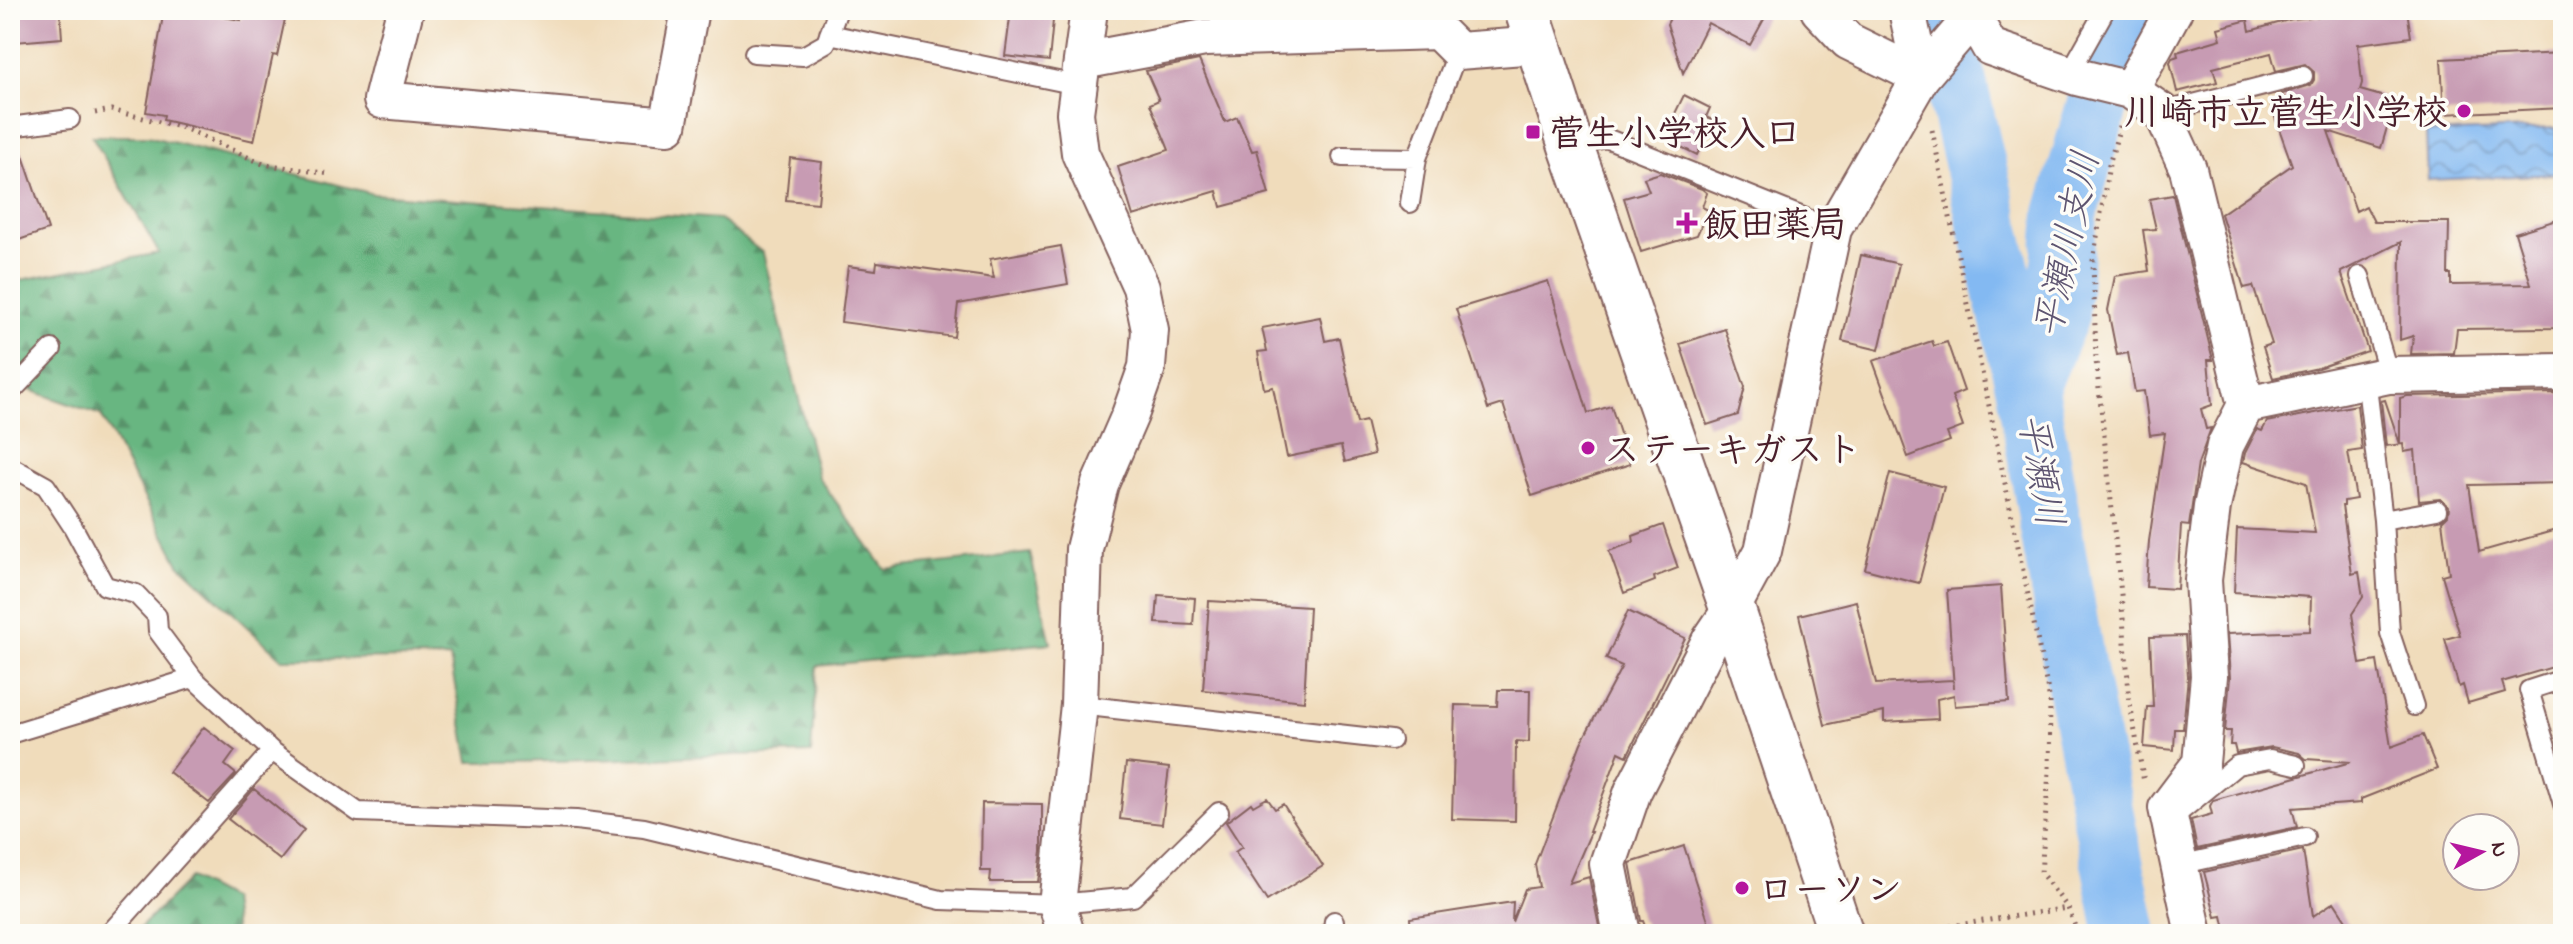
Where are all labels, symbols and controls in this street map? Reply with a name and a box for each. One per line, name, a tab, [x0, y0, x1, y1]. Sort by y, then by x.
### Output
place label: 川崎市立菅生小学校	[2124, 89, 2448, 142]
marker: 川崎市立菅生小学校	[2455, 102, 2473, 120]
place label: 菅生小学校入口	[1549, 110, 1801, 163]
marker: 菅生小学校入口	[1524, 123, 1542, 141]
water label: 平瀬川支川	[2023, 146, 2117, 344]
place label: 飯田薬局	[1703, 201, 1847, 254]
marker: 飯田薬局	[1678, 214, 1696, 232]
water label: 平瀬川	[2001, 410, 2076, 532]
place label: ステーキガスト	[1604, 426, 1862, 479]
marker: ステーキガスト	[1579, 439, 1597, 457]
north arrow	[2441, 812, 2521, 892]
text: N	[2481, 840, 2515, 859]
place label: ローソン	[1758, 866, 1902, 919]
marker: ローソン	[1733, 879, 1751, 897]

